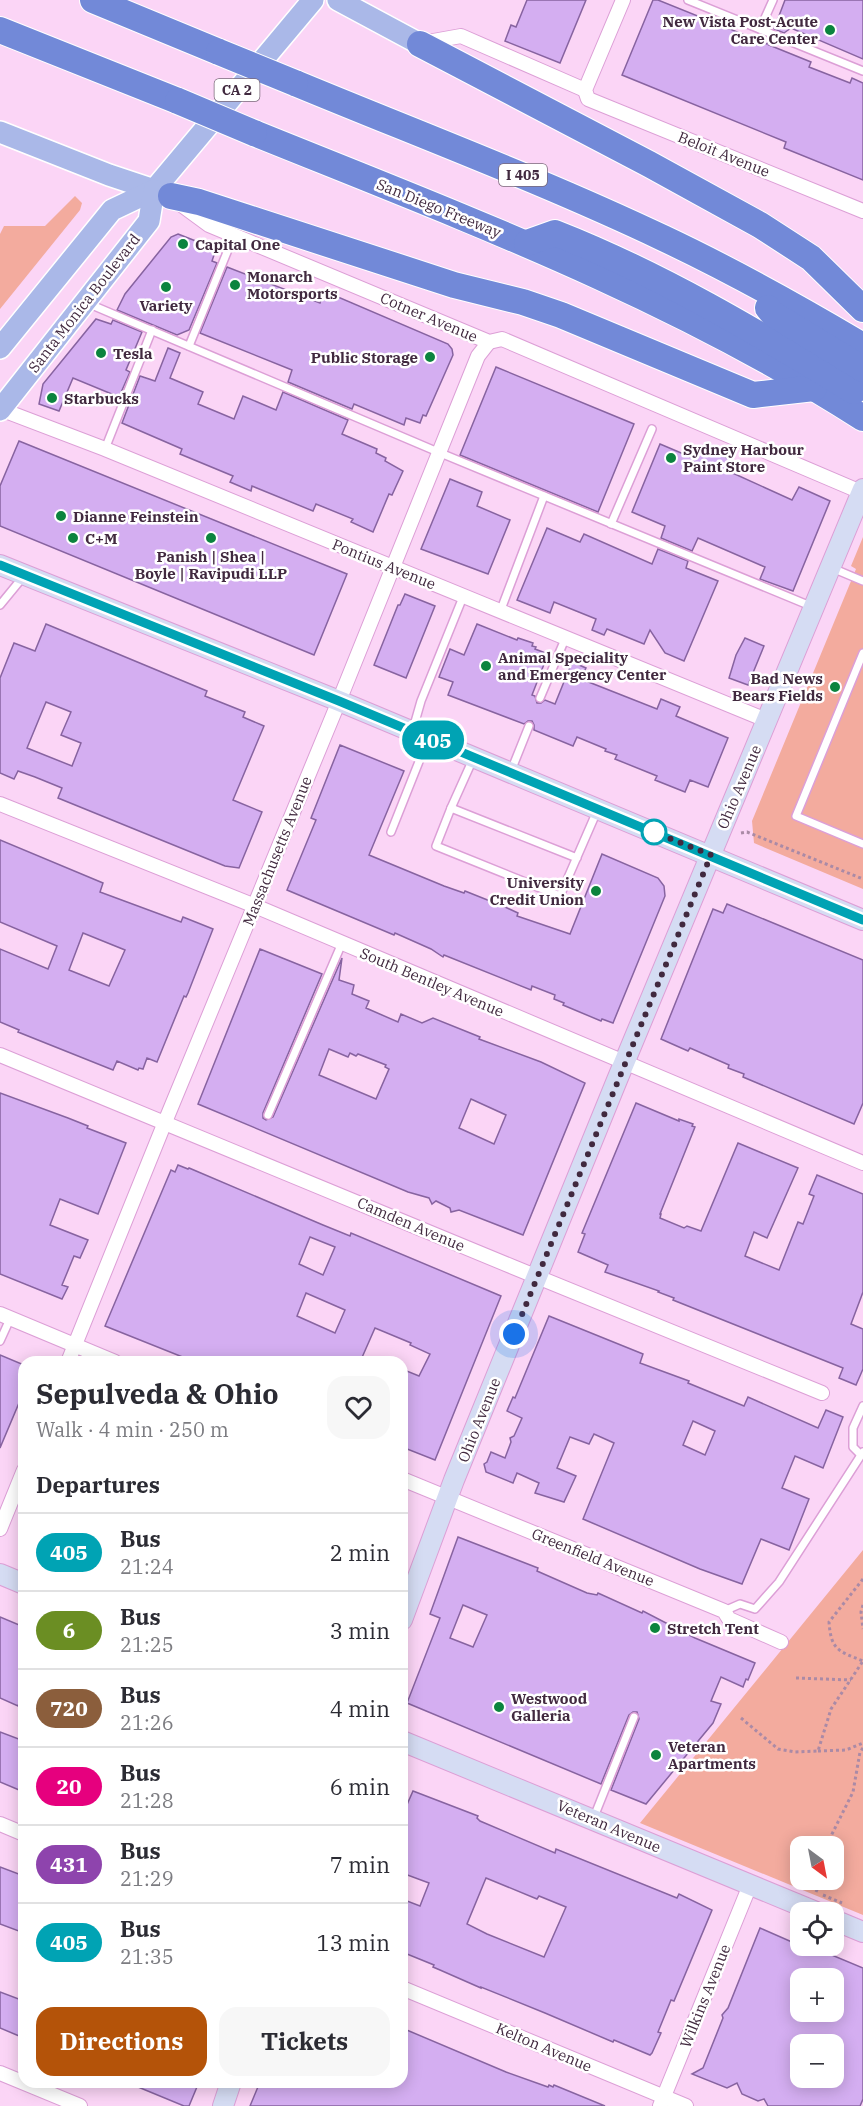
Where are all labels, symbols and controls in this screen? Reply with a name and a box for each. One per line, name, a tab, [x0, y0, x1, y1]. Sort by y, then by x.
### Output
place label: New Vista Post-Acute Care Center	[663, 12, 819, 48]
marker: New Vista Post-Acute Care Center	[823, 23, 837, 37]
road number: CA 2	[214, 79, 260, 101]
street label: Beloit Avenue	[675, 127, 773, 181]
road number: I 405	[499, 164, 547, 186]
street label: San Diego Freeway	[374, 174, 504, 242]
street label: Santa Monica Boulevard	[24, 230, 144, 376]
place label: Capital One	[195, 235, 280, 254]
marker: Capital One	[176, 237, 190, 251]
place label: Monarch Motorsports	[247, 267, 338, 303]
marker: Monarch Motorsports	[228, 278, 242, 292]
marker: Variety	[159, 280, 173, 294]
street label: Cotner Avenue	[378, 288, 480, 346]
place label: Variety	[140, 296, 193, 315]
place label: Tesla	[113, 344, 153, 363]
marker: Tesla	[94, 346, 108, 360]
place label: Public Storage	[311, 348, 418, 367]
marker: Public Storage	[423, 350, 437, 364]
place label: Starbucks	[64, 389, 139, 408]
marker: Starbucks	[45, 391, 59, 405]
place label: Sydney Harbour Paint Store	[683, 440, 805, 476]
marker: Sydney Harbour Paint Store	[664, 451, 678, 465]
place label: Dianne Feinstein	[73, 507, 199, 526]
marker: Dianne Feinstein	[54, 509, 68, 523]
place label: C+M	[85, 529, 117, 548]
marker: C+M	[66, 531, 80, 545]
marker: Panish | Shea | Boyle | Ravipudi LLP	[204, 531, 218, 545]
street label: Pontius Avenue	[329, 535, 439, 593]
place label: Panish | Shea | Boyle | Ravipudi LLP	[135, 547, 287, 583]
place label: Animal Speciality and Emergency Center	[498, 648, 667, 684]
marker: Animal Speciality and Emergency Center	[479, 659, 493, 673]
place label: Bad News Bears Fields	[732, 669, 823, 705]
marker: Bad News Bears Fields	[828, 680, 842, 694]
line badge: 405	[398, 720, 468, 760]
text: 405	[414, 726, 452, 754]
street label: Ohio Avenue	[713, 742, 765, 832]
street label: Massachusetts Avenue	[238, 773, 316, 929]
unlabelled marker	[641, 819, 667, 845]
place label: University Credit Union	[490, 873, 584, 909]
marker: University Credit Union	[589, 884, 603, 898]
street label: South Bentley Avenue	[357, 943, 507, 1021]
street label: Camden Avenue	[354, 1193, 468, 1255]
your location	[499, 1319, 529, 1349]
text: Sepulveda & Ohio	[36, 1375, 279, 1412]
street label: Ohio Avenue	[453, 1375, 505, 1465]
button: heart	[327, 1376, 390, 1439]
text: Walk · 4 min · 250 m	[36, 1416, 229, 1443]
text: Departures	[36, 1470, 160, 1499]
text: Bus	[120, 1524, 161, 1553]
street label: Greenfield Avenue	[529, 1524, 657, 1590]
text: 405	[50, 1538, 88, 1566]
text: 2 min	[330, 1538, 390, 1567]
text: 21:24	[120, 1553, 174, 1580]
text: Bus	[120, 1602, 161, 1631]
text: 6	[63, 1616, 75, 1644]
text: 3 min	[330, 1616, 390, 1645]
place label: Stretch Tent	[667, 1619, 759, 1638]
marker: Stretch Tent	[648, 1621, 662, 1635]
text: 21:25	[120, 1631, 174, 1658]
text: Bus	[120, 1680, 161, 1709]
place label: Westwood Galleria	[511, 1689, 588, 1725]
text: 720	[50, 1694, 88, 1722]
text: 4 min	[330, 1694, 390, 1723]
marker: Westwood Galleria	[492, 1700, 506, 1714]
text: 21:26	[120, 1709, 174, 1736]
place label: Veteran Apartments	[668, 1737, 756, 1773]
marker: Veteran Apartments	[649, 1748, 663, 1762]
text: Bus	[120, 1758, 161, 1787]
text: 20	[56, 1772, 82, 1800]
text: 6 min	[330, 1772, 390, 1801]
text: 21:28	[120, 1787, 174, 1814]
street label: Veteran Avenue	[554, 1796, 664, 1856]
text: Bus	[120, 1836, 161, 1865]
north arrow	[790, 1836, 844, 1890]
map controls	[790, 1836, 844, 2088]
text: 431	[50, 1850, 88, 1878]
text: 7 min	[330, 1850, 390, 1879]
text: 21:29	[120, 1865, 174, 1892]
button: locate	[790, 1902, 844, 1956]
text: Bus	[120, 1914, 161, 1943]
text: 405	[50, 1928, 88, 1956]
text: 13 min	[317, 1928, 390, 1957]
street label: Wilkins Avenue	[676, 1941, 734, 2051]
text: 21:35	[120, 1943, 174, 1970]
button: +	[790, 1968, 844, 2022]
button: Directions	[36, 2007, 207, 2076]
button: Tickets	[219, 2007, 390, 2076]
street label: Kelton Avenue	[493, 2018, 595, 2076]
button: −	[790, 2034, 844, 2088]

